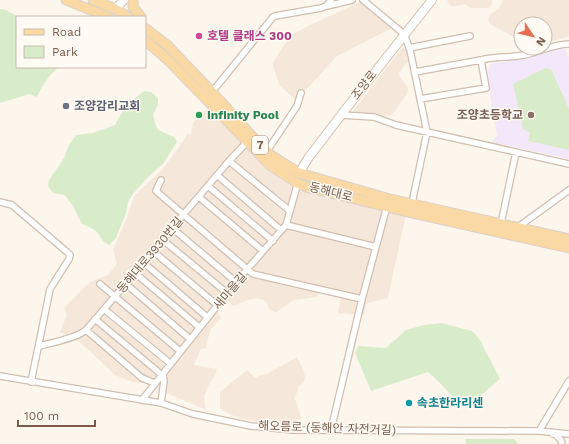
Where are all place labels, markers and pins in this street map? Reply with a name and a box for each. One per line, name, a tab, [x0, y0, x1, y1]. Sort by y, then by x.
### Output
place label: 호텔 클래스 300	[207, 29, 292, 43]
marker: 호텔 클래스 300	[194, 31, 204, 41]
place label: 조양감리교회	[74, 99, 140, 113]
marker: 조양감리교회	[61, 101, 71, 111]
place label: Infinity Pool	[207, 108, 279, 122]
place label: 조양초등학교	[457, 108, 523, 122]
marker: Infinity Pool	[194, 110, 204, 120]
marker: 조양초등학교	[526, 110, 536, 120]
place label: 속초한라리센	[417, 396, 483, 410]
marker: 속초한라리센	[404, 398, 414, 408]

